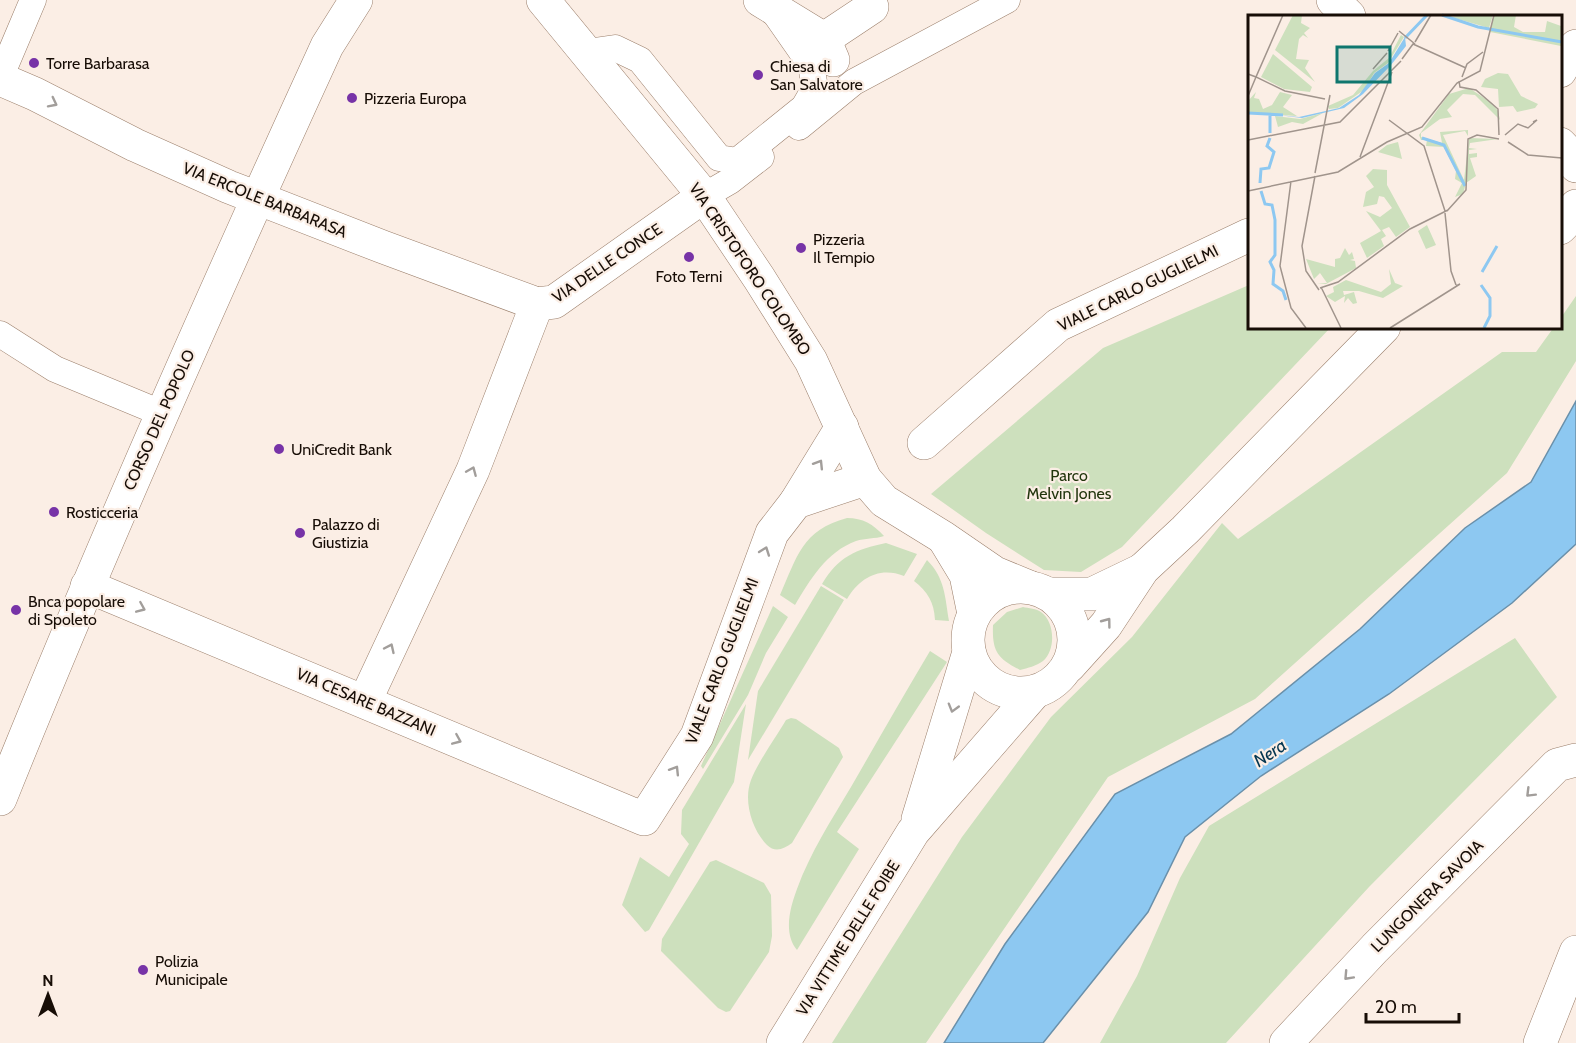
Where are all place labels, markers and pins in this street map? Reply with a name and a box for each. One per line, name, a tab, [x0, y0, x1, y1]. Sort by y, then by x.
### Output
place label: Torre Barbarasa	[46, 54, 150, 73]
marker: Torre Barbarasa	[27, 56, 41, 70]
place label: Chiesa di San Salvatore	[770, 57, 863, 94]
marker: Chiesa di San Salvatore	[751, 68, 765, 82]
place label: Pizzeria Europa	[364, 89, 467, 108]
marker: Pizzeria Europa	[345, 91, 359, 105]
place label: Pizzeria Il Tempio	[813, 230, 875, 267]
marker: Pizzeria Il Tempio	[794, 241, 808, 255]
marker: Foto Terni	[682, 250, 696, 264]
place label: Foto Terni	[656, 267, 722, 286]
place label: UniCredit Bank	[291, 440, 393, 459]
marker: UniCredit Bank	[272, 442, 286, 456]
place label: Rosticceria	[66, 503, 138, 522]
marker: Rosticceria	[47, 505, 61, 519]
place label: Palazzo di Giustizia	[312, 515, 380, 552]
marker: Palazzo di Giustizia	[293, 526, 307, 540]
place label: Bnca popolare di Spoleto	[28, 592, 125, 629]
marker: Bnca popolare di Spoleto	[9, 603, 23, 617]
place label: Polizia Municipale	[155, 952, 228, 989]
marker: Polizia Municipale	[136, 963, 150, 977]

